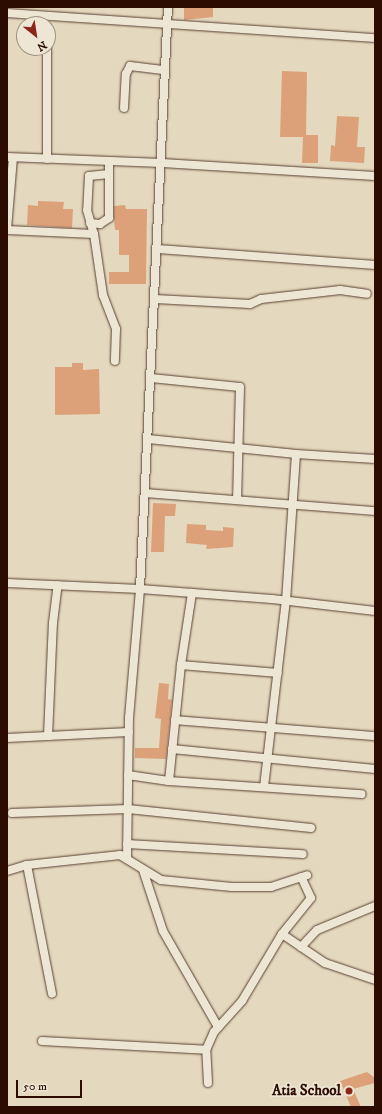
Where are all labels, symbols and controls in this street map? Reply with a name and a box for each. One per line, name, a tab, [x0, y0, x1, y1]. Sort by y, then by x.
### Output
north arrow	[16, 16, 56, 56]
text: N	[34, 37, 49, 54]
scale bar	[18, 1072, 84, 1098]
text: 50 m	[23, 1079, 47, 1094]
place label: Atia School	[272, 1082, 341, 1100]
marker: Atia School	[344, 1086, 354, 1096]

